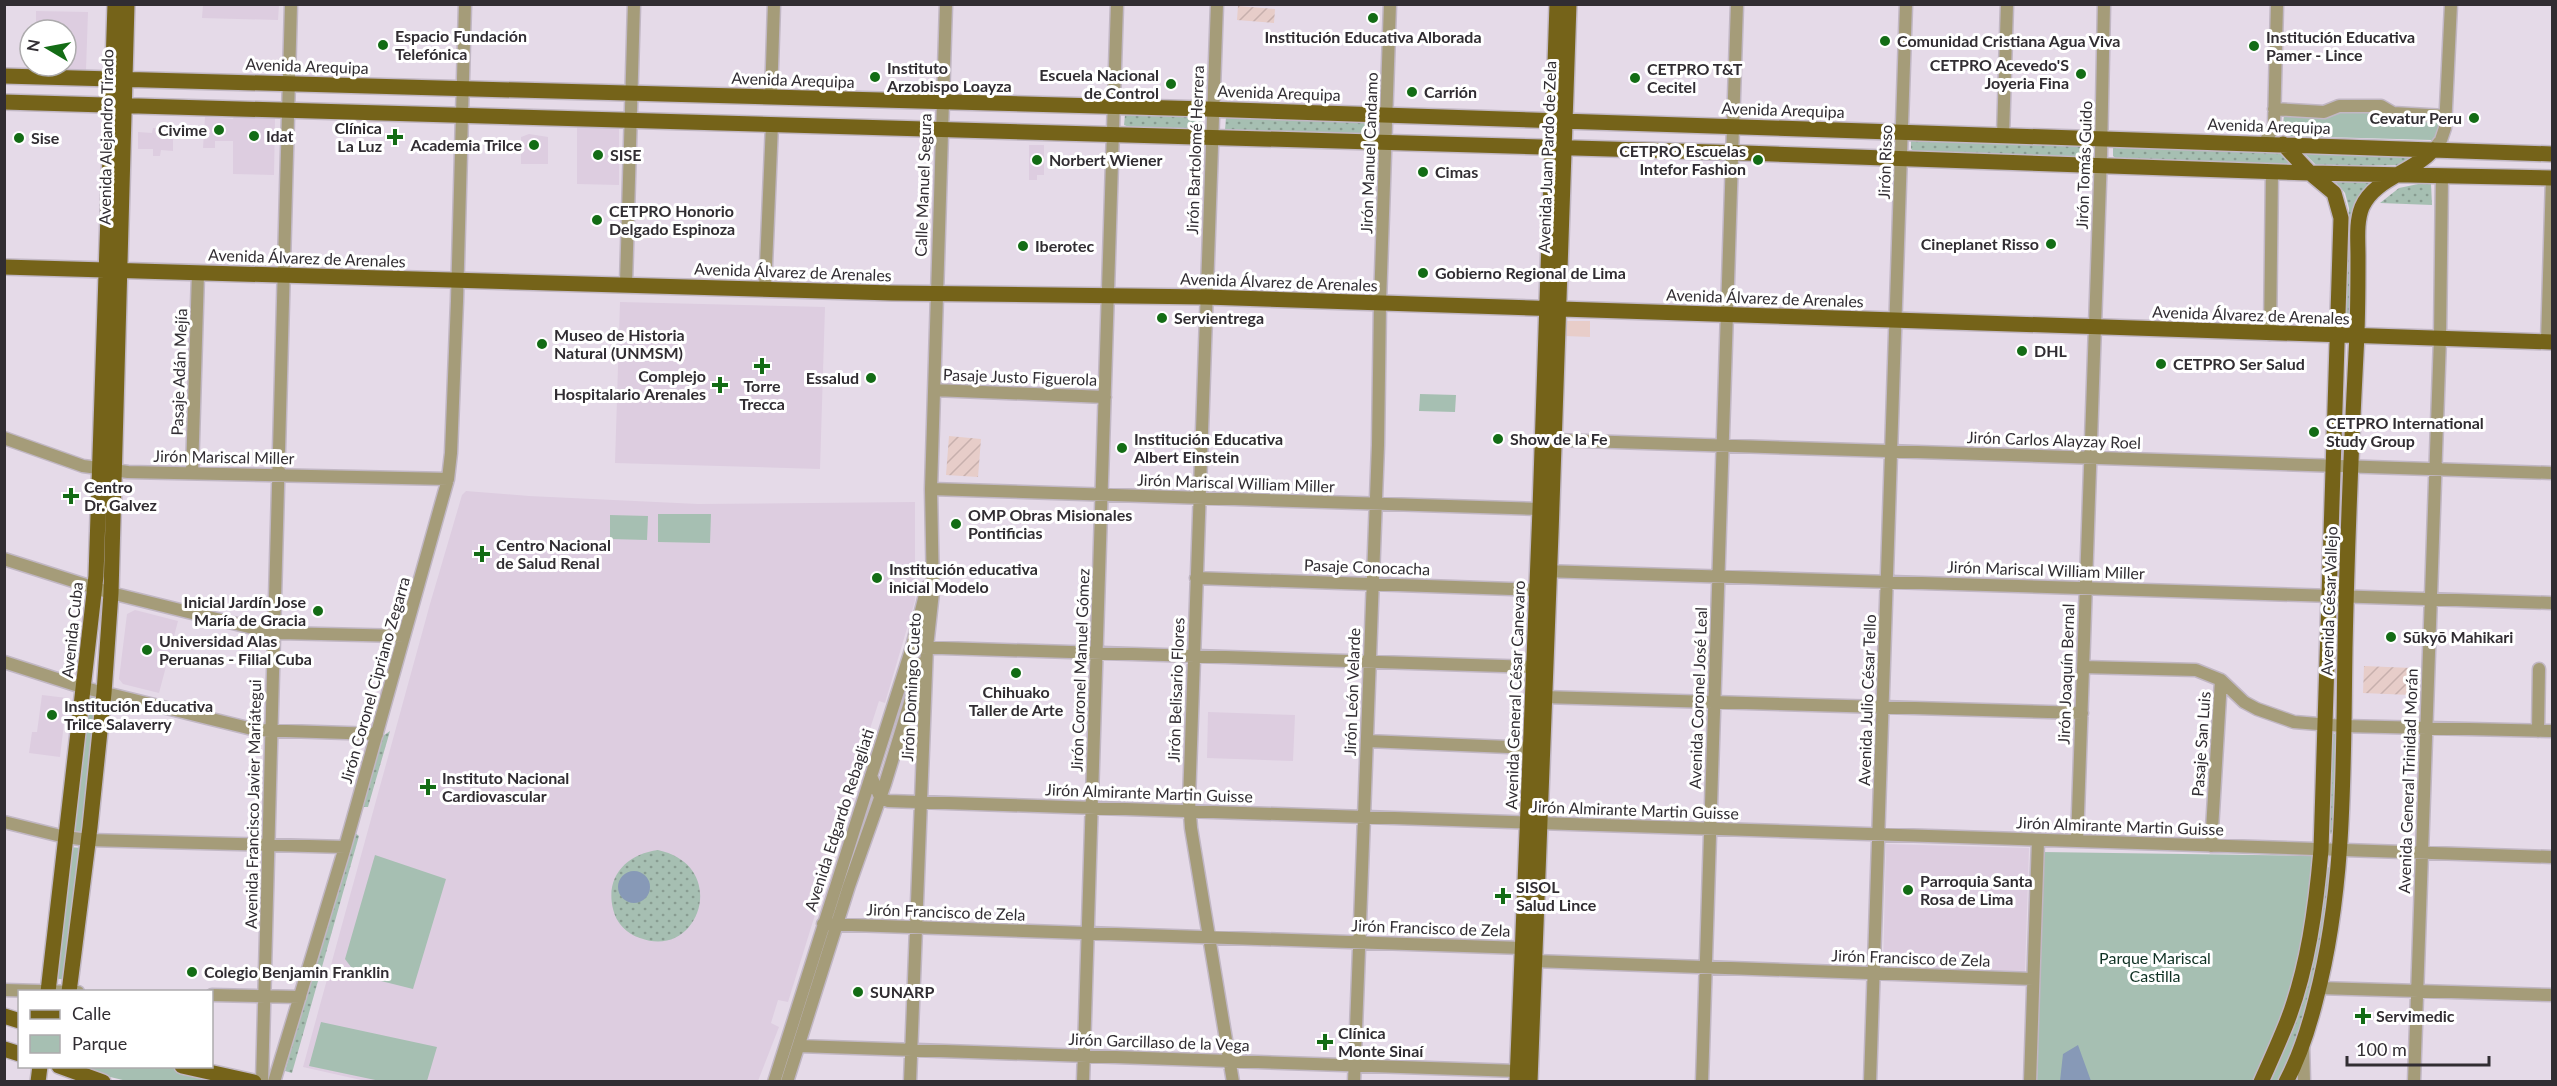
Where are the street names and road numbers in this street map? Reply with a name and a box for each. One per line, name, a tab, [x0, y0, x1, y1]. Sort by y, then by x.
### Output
street label: Avenida Alejandro Tirado	[94, 49, 117, 225]
street label: Avenida Arequipa	[245, 54, 369, 77]
street label: Avenida Juan Pardo de Zela	[1534, 61, 1559, 253]
street label: Jirón Bartolomé Herrera	[1182, 65, 1207, 235]
street label: Avenida Arequipa	[731, 68, 855, 91]
street label: Jirón Manuel Candamo	[1356, 72, 1381, 234]
street label: Avenida Arequipa	[1217, 81, 1341, 104]
street label: Avenida Arequipa	[1721, 98, 1845, 121]
street label: Jirón Tomás Guido	[2072, 100, 2095, 230]
street label: Calle Manuel Segura	[911, 113, 934, 257]
street label: Avenida Arequipa	[2207, 114, 2331, 137]
street label: Jirón Risso	[1874, 124, 1895, 200]
street label: Avenida Álvarez de Arenales	[208, 245, 406, 270]
street label: Avenida Álvarez de Arenales	[694, 259, 892, 284]
street label: Avenida Álvarez de Arenales	[1180, 269, 1378, 294]
street label: Avenida Álvarez de Arenales	[1666, 285, 1864, 310]
street label: Avenida Álvarez de Arenales	[2152, 302, 2350, 327]
street label: Pasaje Adán Mejía	[167, 308, 190, 436]
street label: Pasaje Justo Figuerola	[943, 364, 1097, 389]
street label: Jirón Carlos Alayzay Roel	[1967, 427, 2141, 452]
street label: Jirón Mariscal Miller	[153, 446, 295, 467]
street label: Jirón Mariscal William Miller	[1137, 470, 1335, 495]
street label: Avenida César Vallejo	[2316, 526, 2341, 676]
street label: Pasaje Conocacha	[1304, 555, 1430, 578]
street label: Jirón Mariscal William Miller	[1947, 557, 2145, 582]
street label: Jirón Coronel Manuel Gómez	[1066, 568, 1093, 772]
street label: Jirón Coronel Cipriano Zegarra	[336, 574, 413, 785]
street label: Avenida General César Canevaro	[1501, 580, 1528, 810]
street label: Avenida Cuba	[57, 581, 86, 679]
street label: Jirón Joaquín Bernal	[2054, 603, 2077, 745]
street label: Avenida Coronel José Leal	[1685, 607, 1710, 789]
street label: Jirón Domingo Cueto	[897, 612, 924, 762]
street label: Avenida Julio César Tello	[1854, 614, 1879, 786]
street label: Jirón Belisario Flores	[1163, 617, 1188, 763]
street label: Jirón León Velarde	[1340, 627, 1363, 756]
street label: Avenida General Trinidad Morán	[2394, 668, 2421, 894]
street label: Avenida Francisco Javier Mariátegui	[241, 679, 264, 929]
street label: Pasaje San Luis	[2187, 691, 2214, 797]
street label: Avenida Edgardo Rebagliati	[800, 726, 877, 913]
street label: Jirón Almirante Martin Guisse	[1045, 779, 1253, 806]
street label: Jirón Almirante Martin Guisse	[1531, 796, 1739, 823]
street label: Jirón Almirante Martin Guisse	[2016, 812, 2224, 839]
street label: Jirón Francisco de Zela	[866, 899, 1026, 924]
street label: Jirón Francisco de Zela	[1351, 915, 1511, 940]
street label: Jirón Francisco de Zela	[1831, 945, 1991, 970]
street label: Jirón Garcillaso de la Vega	[1068, 1029, 1250, 1054]

